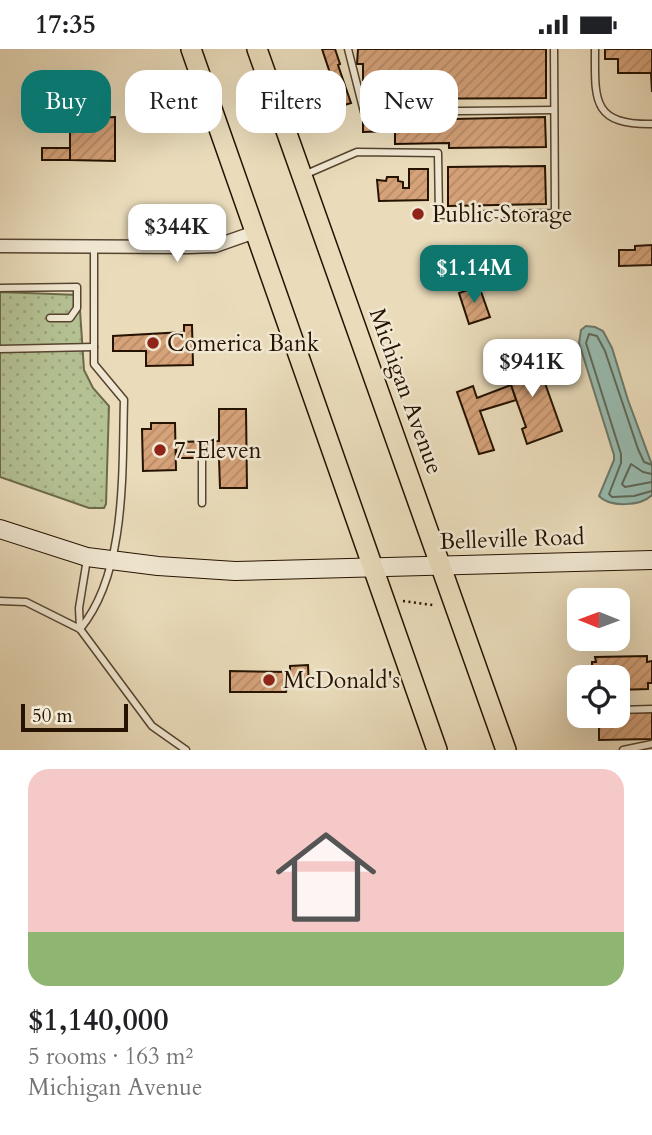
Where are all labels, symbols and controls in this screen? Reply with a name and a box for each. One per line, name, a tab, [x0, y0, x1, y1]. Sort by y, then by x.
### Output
text: 17:35	[35, 7, 96, 42]
chip: Buy	[21, 70, 111, 133]
chip: Rent	[125, 70, 222, 133]
chip: Filters	[236, 70, 346, 133]
chip: New	[360, 70, 458, 133]
place label: Public Storage	[432, 199, 572, 230]
pin: $344K	[128, 205, 226, 264]
marker: Public Storage	[410, 206, 426, 222]
text: $344K	[144, 211, 210, 242]
pin: $1.14M	[417, 245, 531, 305]
text: $1.14M	[436, 252, 512, 283]
street label: Michigan Avenue	[362, 304, 450, 478]
place label: Comerica Bank	[167, 328, 320, 359]
marker: Comerica Bank	[145, 335, 161, 351]
pin: $941K	[483, 339, 581, 399]
text: $941K	[499, 346, 565, 377]
place label: 7-Eleven	[174, 435, 262, 466]
marker: 7-Eleven	[152, 442, 168, 458]
street label: Belleville Road	[439, 521, 586, 557]
north arrow	[567, 588, 630, 651]
map controls	[567, 588, 630, 728]
place label: McDonald's	[283, 665, 400, 696]
button: locate	[567, 665, 630, 728]
marker: McDonald's	[261, 672, 277, 688]
scale bar	[21, 701, 128, 733]
text: 50 m	[32, 703, 73, 729]
icon: home	[263, 814, 389, 940]
text: $1,140,000	[28, 1000, 169, 1041]
text: 5 rooms · 163 m²	[28, 1041, 193, 1072]
text: Michigan Avenue	[28, 1072, 202, 1103]

